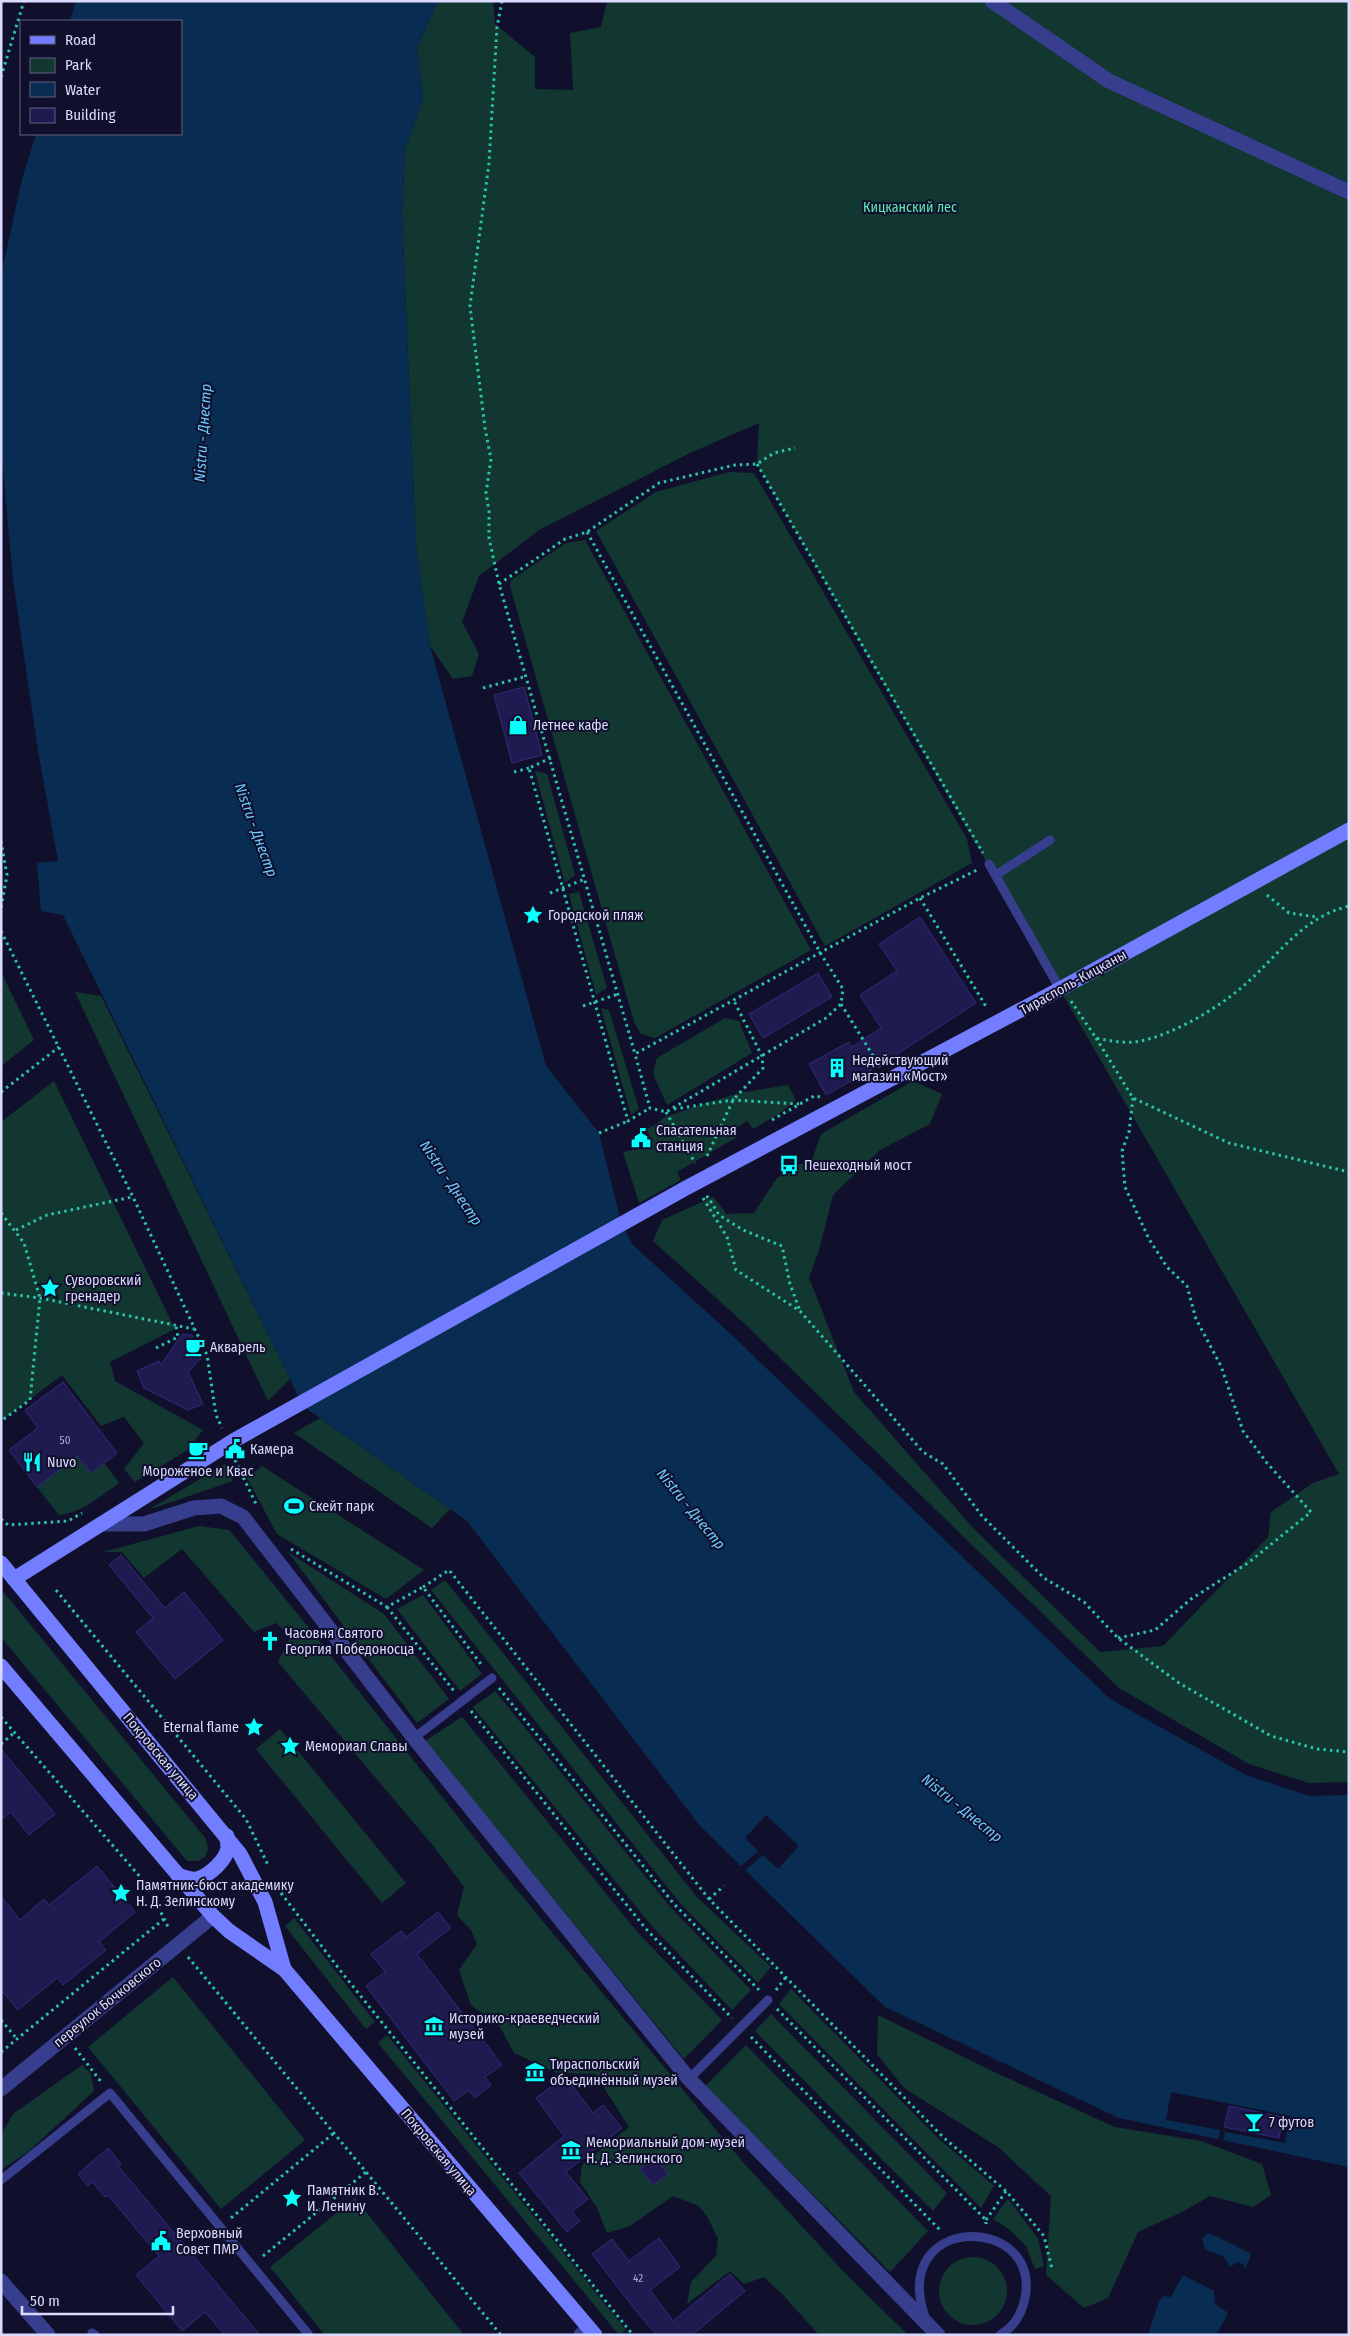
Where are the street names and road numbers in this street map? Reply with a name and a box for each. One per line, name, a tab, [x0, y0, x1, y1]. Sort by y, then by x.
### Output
street label: Тирасполь-Кицканы	[1017, 946, 1130, 1019]
street label: Покровская улица	[119, 1709, 202, 1804]
street label: переулок Бочковского	[50, 1954, 165, 2051]
street label: Покровская улица	[397, 2105, 480, 2200]

